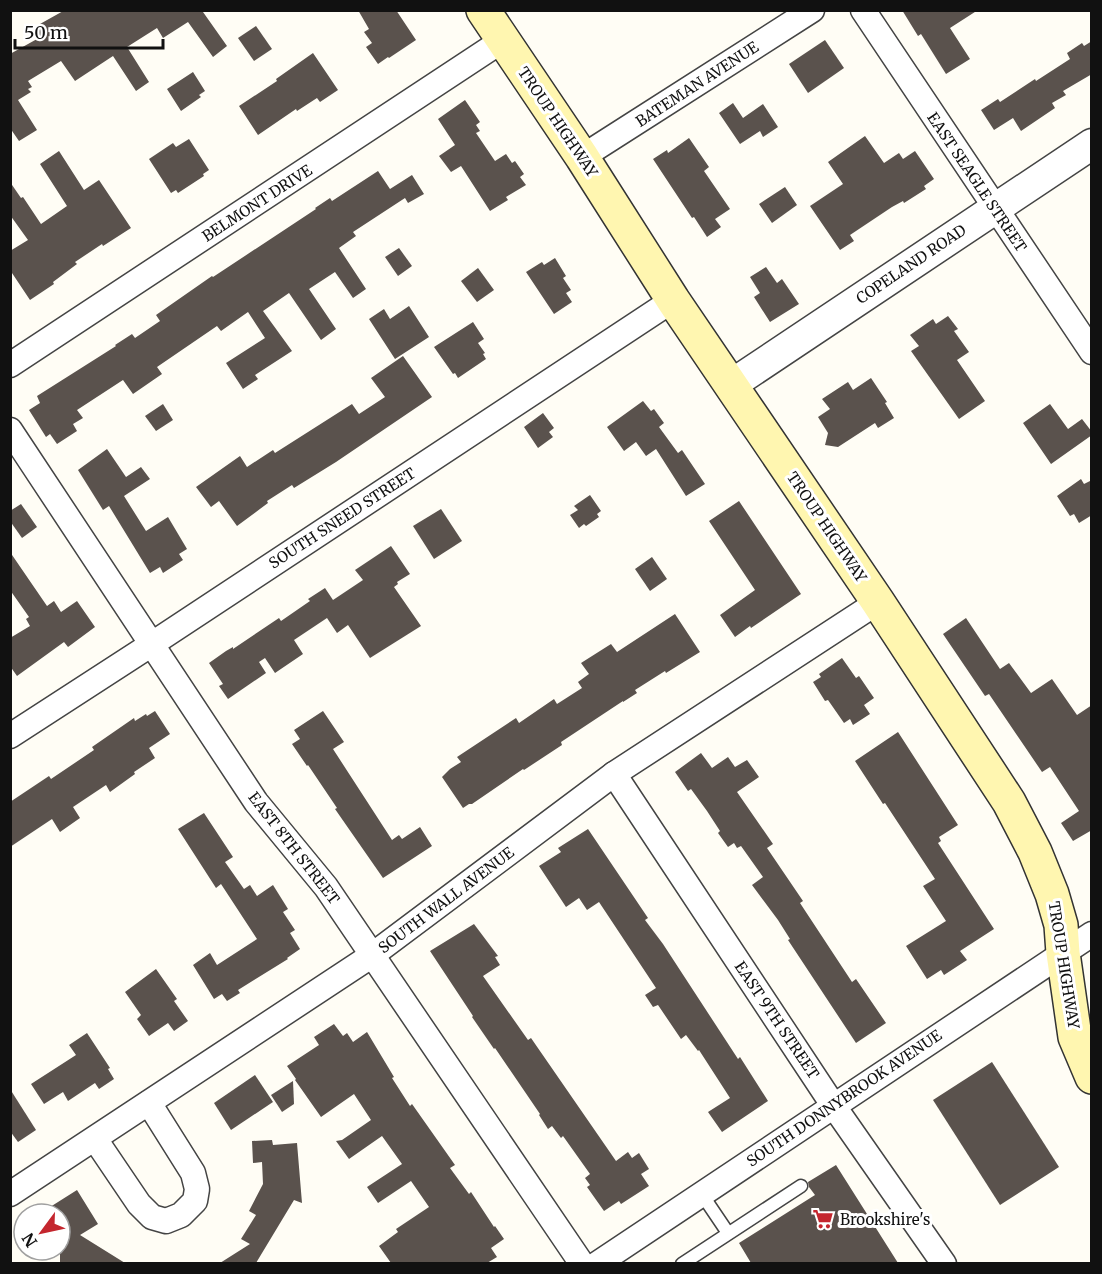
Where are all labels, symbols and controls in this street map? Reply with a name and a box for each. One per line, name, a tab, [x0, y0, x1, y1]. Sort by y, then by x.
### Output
scale bar	[15, 12, 164, 50]
text: 50 m	[24, 21, 68, 44]
street label: BATEMAN AVENUE	[632, 37, 762, 131]
street label: TROUP HIGHWAY	[514, 63, 602, 181]
street label: EAST SEAGLE STREET	[923, 109, 1031, 256]
street label: BELMONT DRIVE	[199, 160, 316, 246]
street label: COPELAND ROAD	[852, 220, 970, 308]
street label: SOUTH SNEED STREET	[265, 463, 419, 572]
street label: TROUP HIGHWAY	[783, 468, 871, 586]
street label: EAST 8TH STREET	[244, 788, 344, 908]
street label: SOUTH WALL AVENUE	[374, 842, 518, 957]
street label: TROUP HIGHWAY	[1045, 900, 1084, 1031]
street label: EAST 9TH STREET	[731, 958, 824, 1083]
street label: SOUTH DONNYBROOK AVENUE	[743, 1025, 946, 1171]
north arrow	[12, 1202, 72, 1262]
supermarket icon: Brookshire's	[811, 1207, 835, 1231]
place label: Brookshire's	[840, 1210, 930, 1229]
text: N	[17, 1229, 41, 1251]

